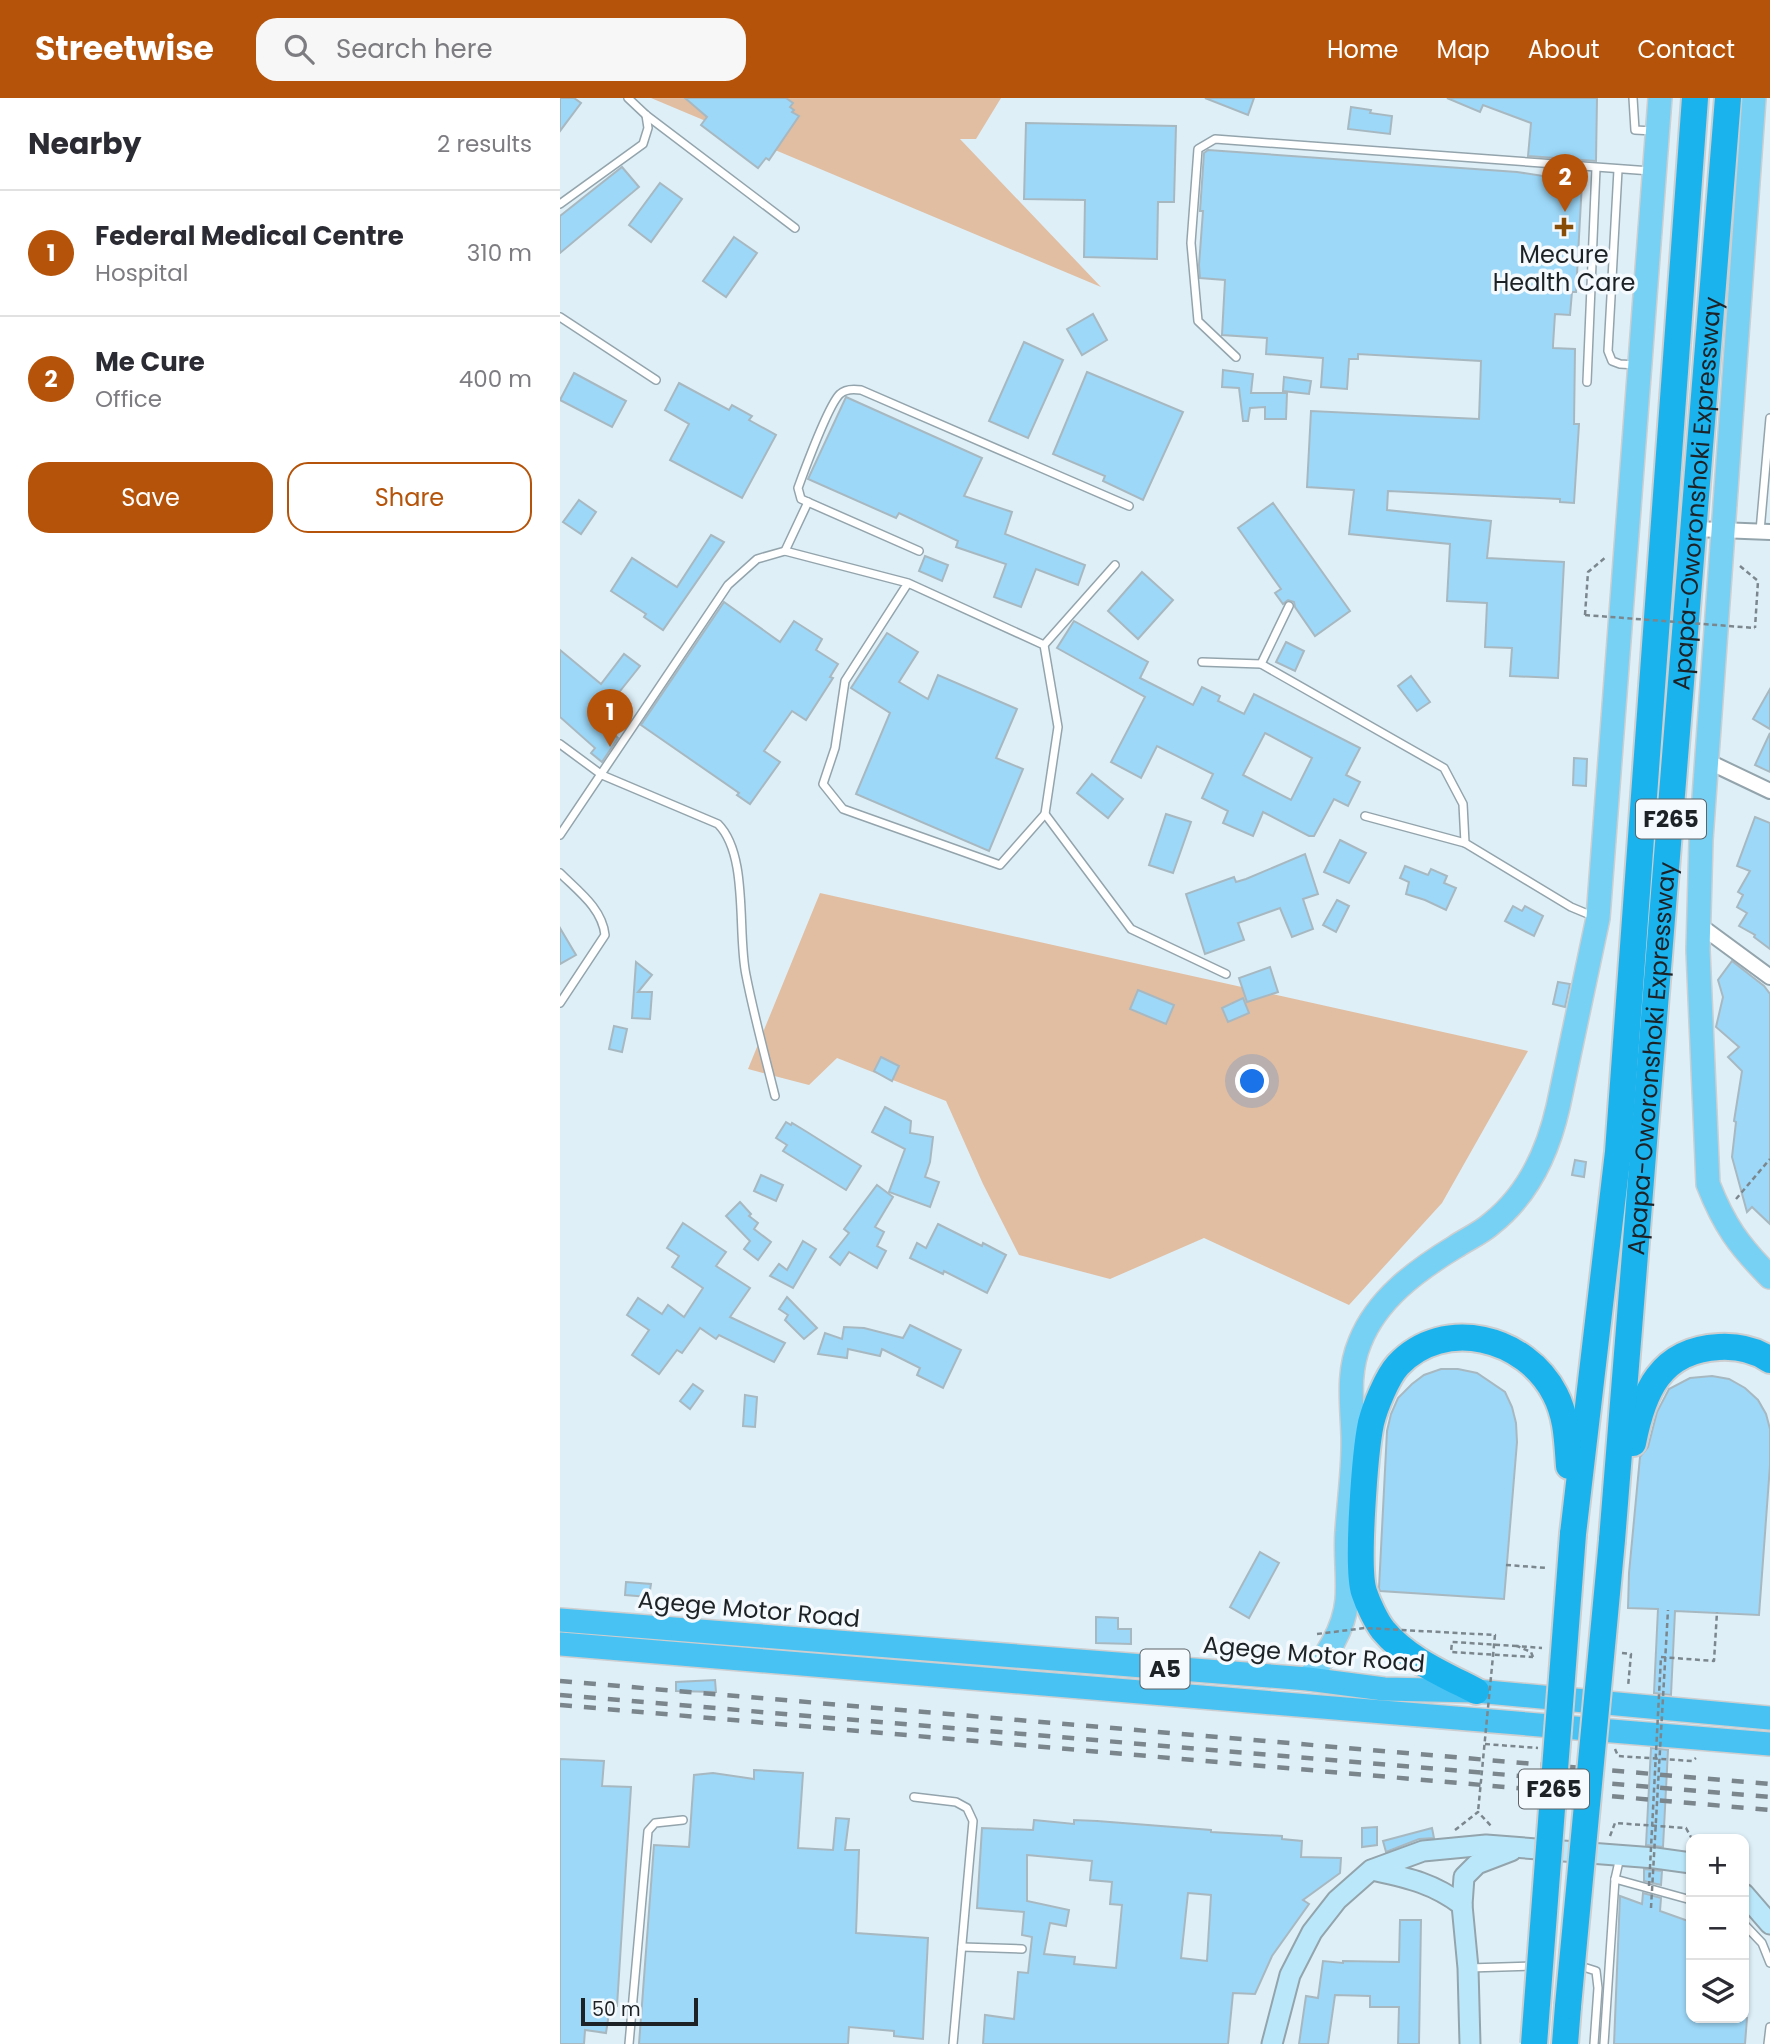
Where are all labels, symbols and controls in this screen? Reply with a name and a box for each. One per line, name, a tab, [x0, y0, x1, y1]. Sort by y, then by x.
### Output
search box	[256, 18, 746, 81]
text: Streetwise	[35, 25, 214, 72]
icon: search	[280, 30, 318, 68]
text: Search here	[336, 31, 493, 67]
text: Home	[1327, 33, 1399, 66]
text: Map	[1437, 33, 1490, 66]
text: About	[1528, 33, 1599, 66]
text: Contact	[1637, 33, 1735, 66]
text: Nearby	[28, 122, 142, 165]
text: 2 results	[437, 128, 532, 160]
pin: 2	[1542, 154, 1588, 212]
marker: Mecure Health Care	[1554, 217, 1574, 237]
text: Federal Medical Centre	[95, 218, 404, 254]
text: 1	[47, 237, 55, 269]
text: 310 m	[467, 237, 532, 269]
place label: Mecure Health Care	[1493, 238, 1635, 299]
text: Hospital	[95, 257, 188, 289]
street label: Apapa-Oworonshoki Expressway	[1664, 295, 1728, 691]
text: Me Cure	[95, 344, 205, 380]
text: 2	[44, 363, 58, 395]
text: 400 m	[459, 363, 532, 395]
text: Office	[95, 383, 162, 415]
button: Save	[28, 462, 273, 533]
button: Share	[287, 462, 532, 533]
pin: 1	[587, 689, 633, 747]
road number: F265	[1636, 800, 1706, 838]
street label: Apapa-Oworonshoki Expressway	[1618, 860, 1683, 1256]
your location	[1235, 1064, 1269, 1098]
street label: Agege Motor Road	[637, 1583, 861, 1635]
street label: Agege Motor Road	[1202, 1628, 1426, 1680]
road number: A5	[1140, 1650, 1190, 1688]
road number: F265	[1519, 1770, 1589, 1808]
map controls	[1686, 1834, 1749, 2023]
button: +	[1686, 1834, 1749, 1897]
button: −	[1686, 1897, 1749, 1960]
button: layers	[1686, 1960, 1749, 2023]
scale bar	[581, 1995, 698, 2027]
text: 50 m	[592, 1996, 641, 2023]

